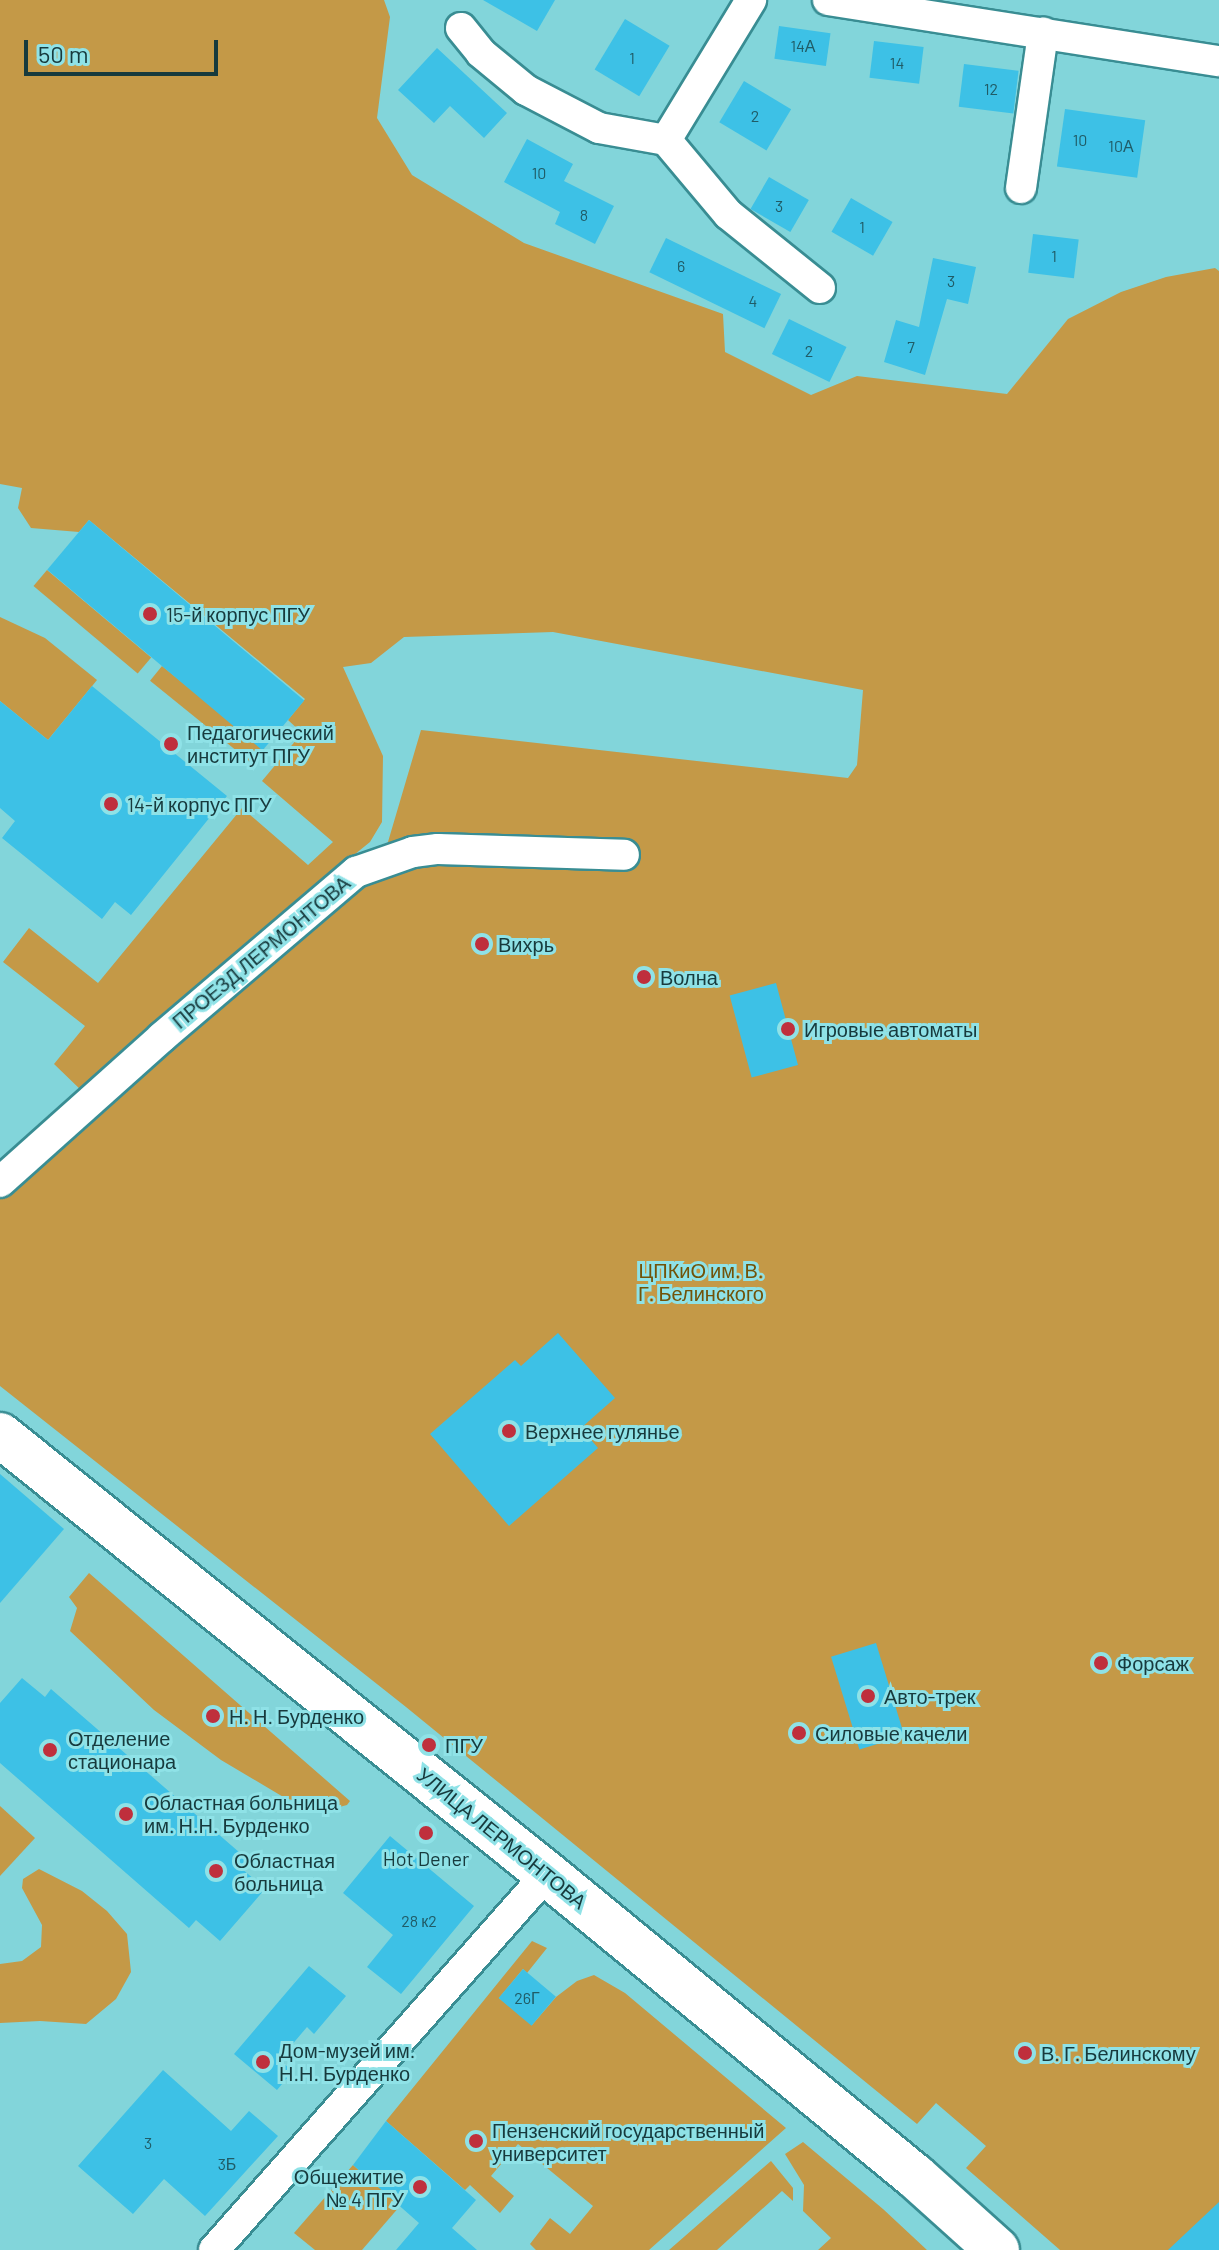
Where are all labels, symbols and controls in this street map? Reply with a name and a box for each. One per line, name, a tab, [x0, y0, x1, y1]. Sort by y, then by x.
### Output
scale bar	[28, 24, 222, 74]
house number: 14А	[790, 36, 816, 56]
text: 50 m	[38, 39, 89, 68]
house number: 1	[629, 48, 635, 68]
house number: 14	[890, 53, 904, 73]
house number: 12	[984, 79, 998, 99]
house number: 2	[751, 106, 759, 126]
house number: 10	[1073, 130, 1087, 150]
house number: 10А	[1108, 136, 1134, 156]
house number: 10	[532, 163, 546, 183]
house number: 3	[775, 196, 783, 216]
house number: 8	[580, 205, 588, 225]
house number: 1	[859, 217, 865, 237]
house number: 1	[1051, 246, 1057, 266]
house number: 6	[677, 256, 685, 276]
house number: 3	[947, 271, 955, 291]
house number: 4	[749, 291, 757, 311]
house number: 7	[907, 337, 915, 357]
house number: 2	[805, 341, 813, 361]
place label: 15-й корпус ПГУ	[166, 602, 310, 626]
marker: 15-й корпус ПГУ	[141, 605, 159, 623]
place label: Педагогический институт ПГУ	[187, 720, 334, 767]
marker: Педагогический институт ПГУ	[162, 735, 180, 753]
place label: 14-й корпус ПГУ	[127, 792, 272, 816]
marker: 14-й корпус ПГУ	[102, 795, 120, 813]
street label: ПРОЕЗД ЛЕРМОНТОВА	[167, 871, 355, 1033]
place label: Вихрь	[498, 932, 554, 956]
marker: Вихрь	[473, 935, 491, 953]
place label: Волна	[660, 965, 718, 989]
marker: Волна	[635, 968, 653, 986]
place label: Игровые автоматы	[804, 1017, 977, 1041]
marker: Игровые автоматы	[779, 1020, 797, 1038]
park label: ЦПКиО им. В. Г. Белинского	[638, 1258, 764, 1305]
place label: Верхнее гулянье	[525, 1419, 680, 1443]
marker: Верхнее гулянье	[500, 1422, 518, 1440]
place label: Форсаж	[1117, 1651, 1189, 1675]
marker: Форсаж	[1092, 1654, 1110, 1672]
place label: Авто-трек	[884, 1684, 976, 1708]
marker: Авто-трек	[859, 1687, 877, 1705]
place label: Н. Н. Бурденко	[229, 1704, 364, 1728]
marker: Н. Н. Бурденко	[204, 1707, 222, 1725]
place label: Силовые качели	[815, 1721, 967, 1745]
marker: Силовые качели	[790, 1724, 808, 1742]
place label: Отделение стационара	[68, 1726, 176, 1773]
place label: ПГУ	[445, 1733, 483, 1757]
marker: ПГУ	[420, 1736, 438, 1754]
marker: Отделение стационара	[39, 1739, 61, 1761]
street label: УЛИЦА ЛЕРМОНТОВА	[413, 1762, 591, 1914]
place label: Областная больница им. Н.Н. Бурденко	[144, 1790, 338, 1837]
marker: Областная больница им. Н.Н. Бурденко	[115, 1803, 137, 1825]
marker: Hot Dener	[417, 1824, 435, 1842]
place label: Hot Dener	[383, 1846, 469, 1870]
place label: Областная больница	[234, 1848, 335, 1895]
marker: Областная больница	[205, 1860, 227, 1882]
house number: 28 к2	[401, 1911, 437, 1931]
house number: 26Г	[514, 1988, 540, 2008]
place label: Дом-музей им. Н.Н. Бурденко	[279, 2038, 415, 2085]
place label: В. Г. Белинскому	[1041, 2041, 1196, 2065]
marker: В. Г. Белинскому	[1016, 2044, 1034, 2062]
marker: Дом-музей им. Н.Н. Бурденко	[254, 2053, 272, 2071]
place label: Пензенский государственный университет	[492, 2118, 764, 2165]
marker: Пензенский государственный университет	[467, 2132, 485, 2150]
house number: 3	[144, 2133, 152, 2153]
house number: 3Б	[218, 2154, 236, 2174]
place label: Общежитие № 4 ПГУ	[294, 2164, 404, 2211]
marker: Общежитие № 4 ПГУ	[411, 2178, 429, 2196]

